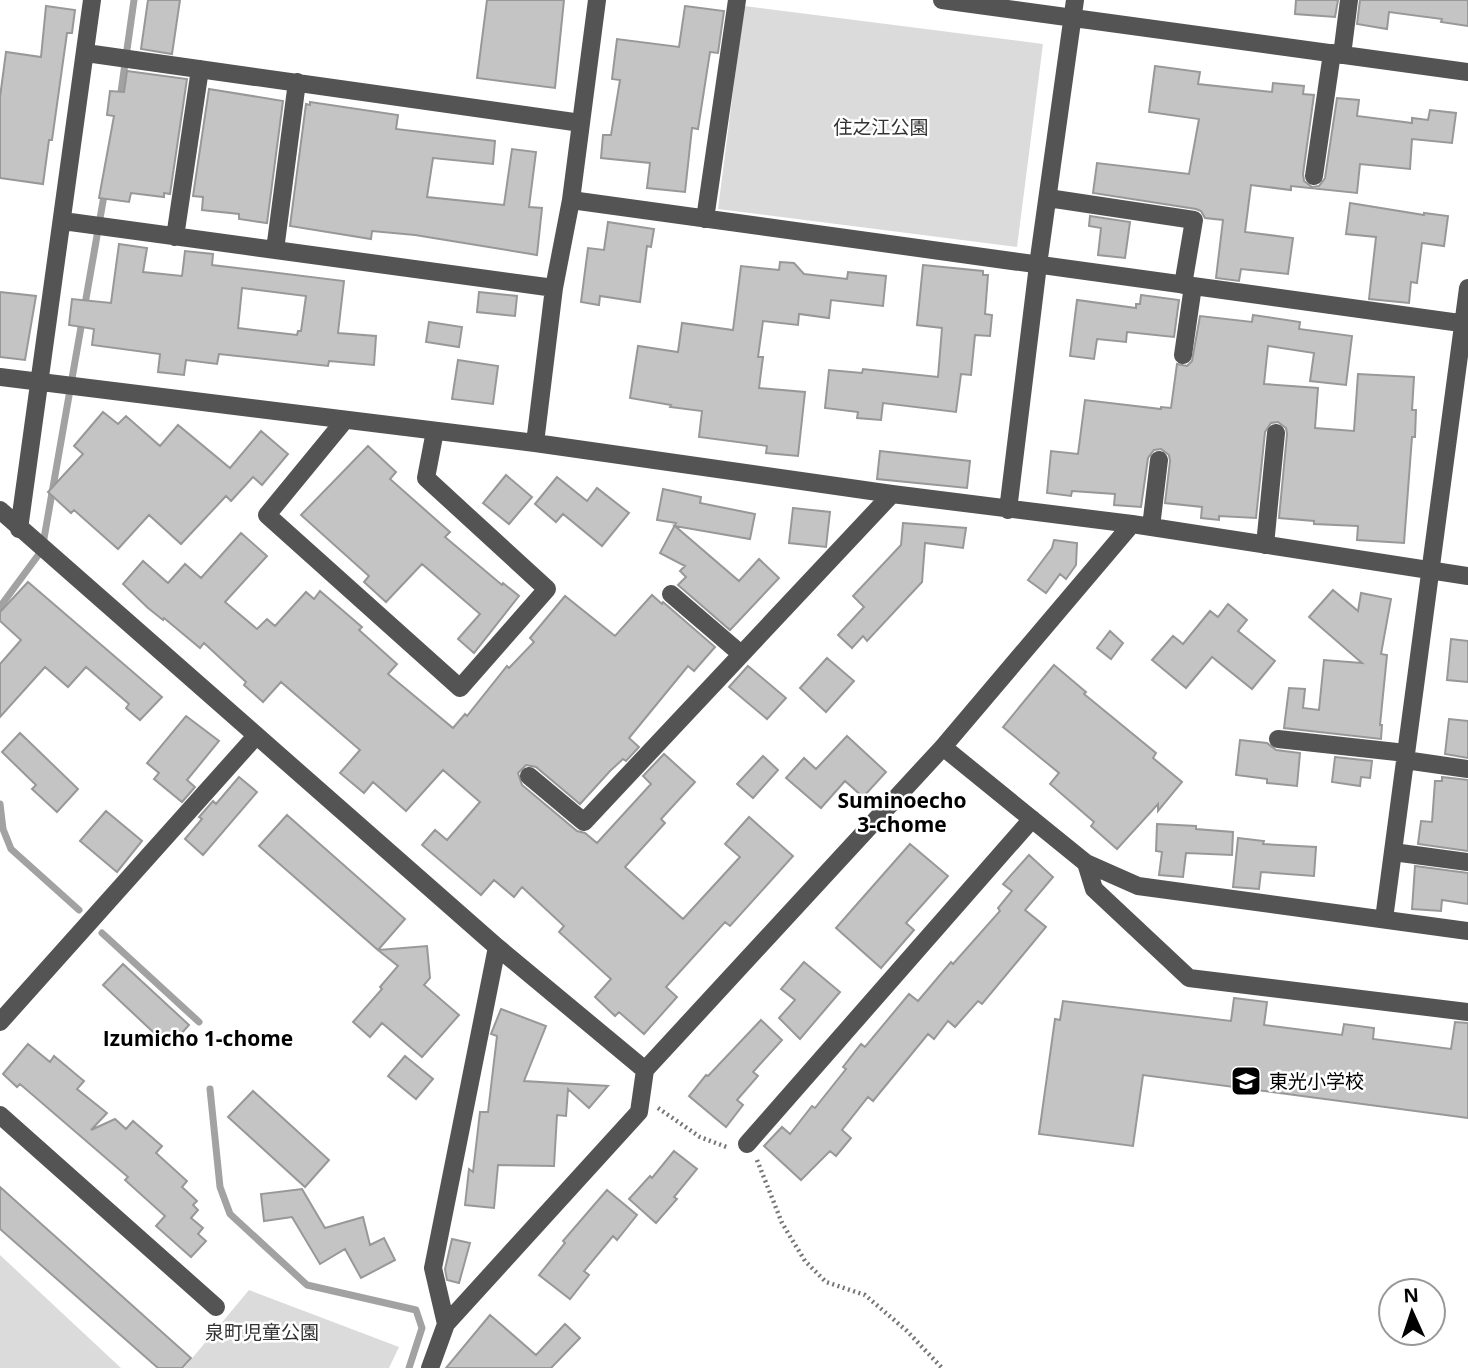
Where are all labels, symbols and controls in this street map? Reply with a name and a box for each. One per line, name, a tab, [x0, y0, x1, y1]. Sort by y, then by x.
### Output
park label: 住之江公園	[833, 114, 929, 140]
district label: Suminoecho 3-chome	[837, 786, 967, 838]
district label: Izumicho 1-chome	[103, 1024, 293, 1052]
school or university icon: 東光小学校	[1229, 1064, 1263, 1098]
place label: 東光小学校	[1269, 1068, 1364, 1094]
north arrow	[1377, 1277, 1447, 1347]
text: N	[1403, 1282, 1420, 1308]
park label: 泉町児童公園	[205, 1319, 319, 1345]

